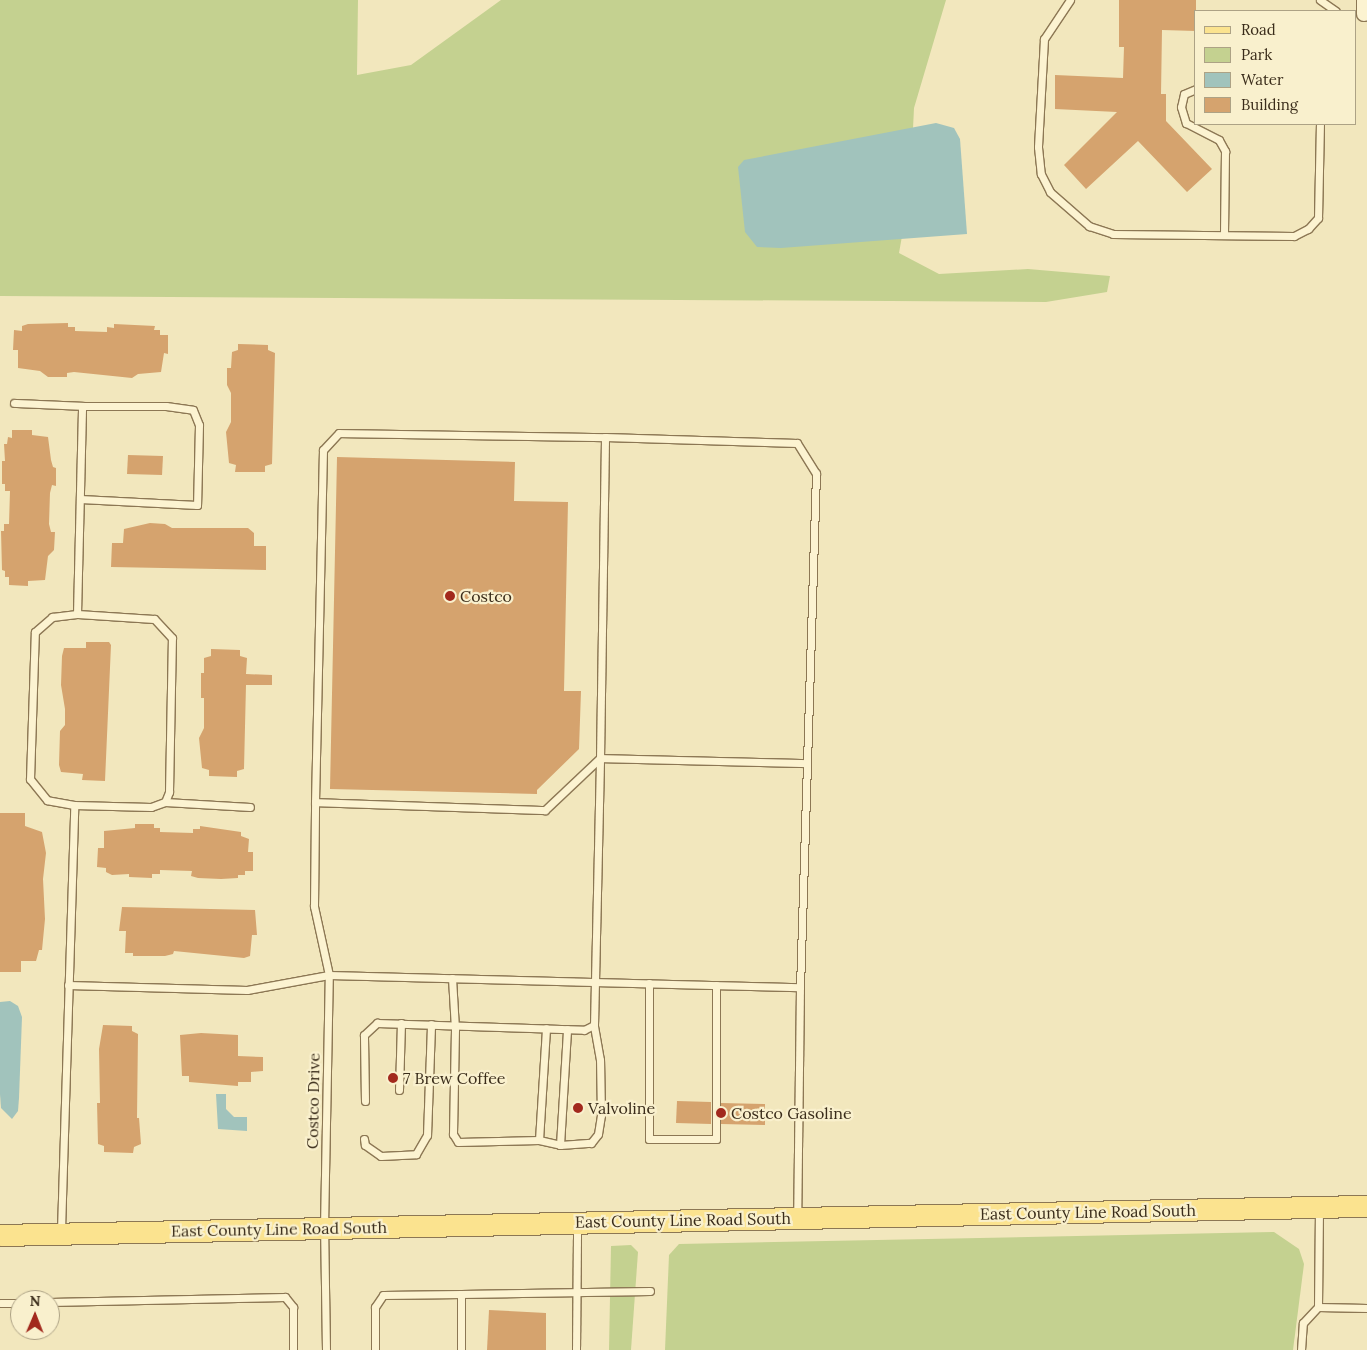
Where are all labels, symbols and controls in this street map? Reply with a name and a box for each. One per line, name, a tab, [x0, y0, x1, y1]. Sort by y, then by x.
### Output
legend	[1194, 10, 1357, 125]
text: Road	[1241, 20, 1276, 39]
text: Park	[1241, 45, 1272, 64]
text: Water	[1241, 70, 1283, 89]
text: Building	[1241, 95, 1298, 114]
place label: Costco	[460, 586, 512, 606]
marker: Costco	[444, 590, 456, 602]
street label: Costco Drive	[303, 1053, 323, 1149]
place label: 7 Brew Coffee	[403, 1068, 505, 1088]
marker: 7 Brew Coffee	[387, 1072, 399, 1084]
place label: Valvoline	[588, 1098, 655, 1118]
marker: Valvoline	[572, 1102, 584, 1114]
place label: Costco Gasoline	[731, 1103, 852, 1123]
marker: Costco Gasoline	[715, 1107, 727, 1119]
street label: East County Line Road South	[980, 1201, 1196, 1223]
street label: East County Line Road South	[575, 1209, 791, 1231]
street label: East County Line Road South	[171, 1218, 387, 1240]
north arrow	[10, 1290, 60, 1340]
text: N	[30, 1292, 41, 1310]

